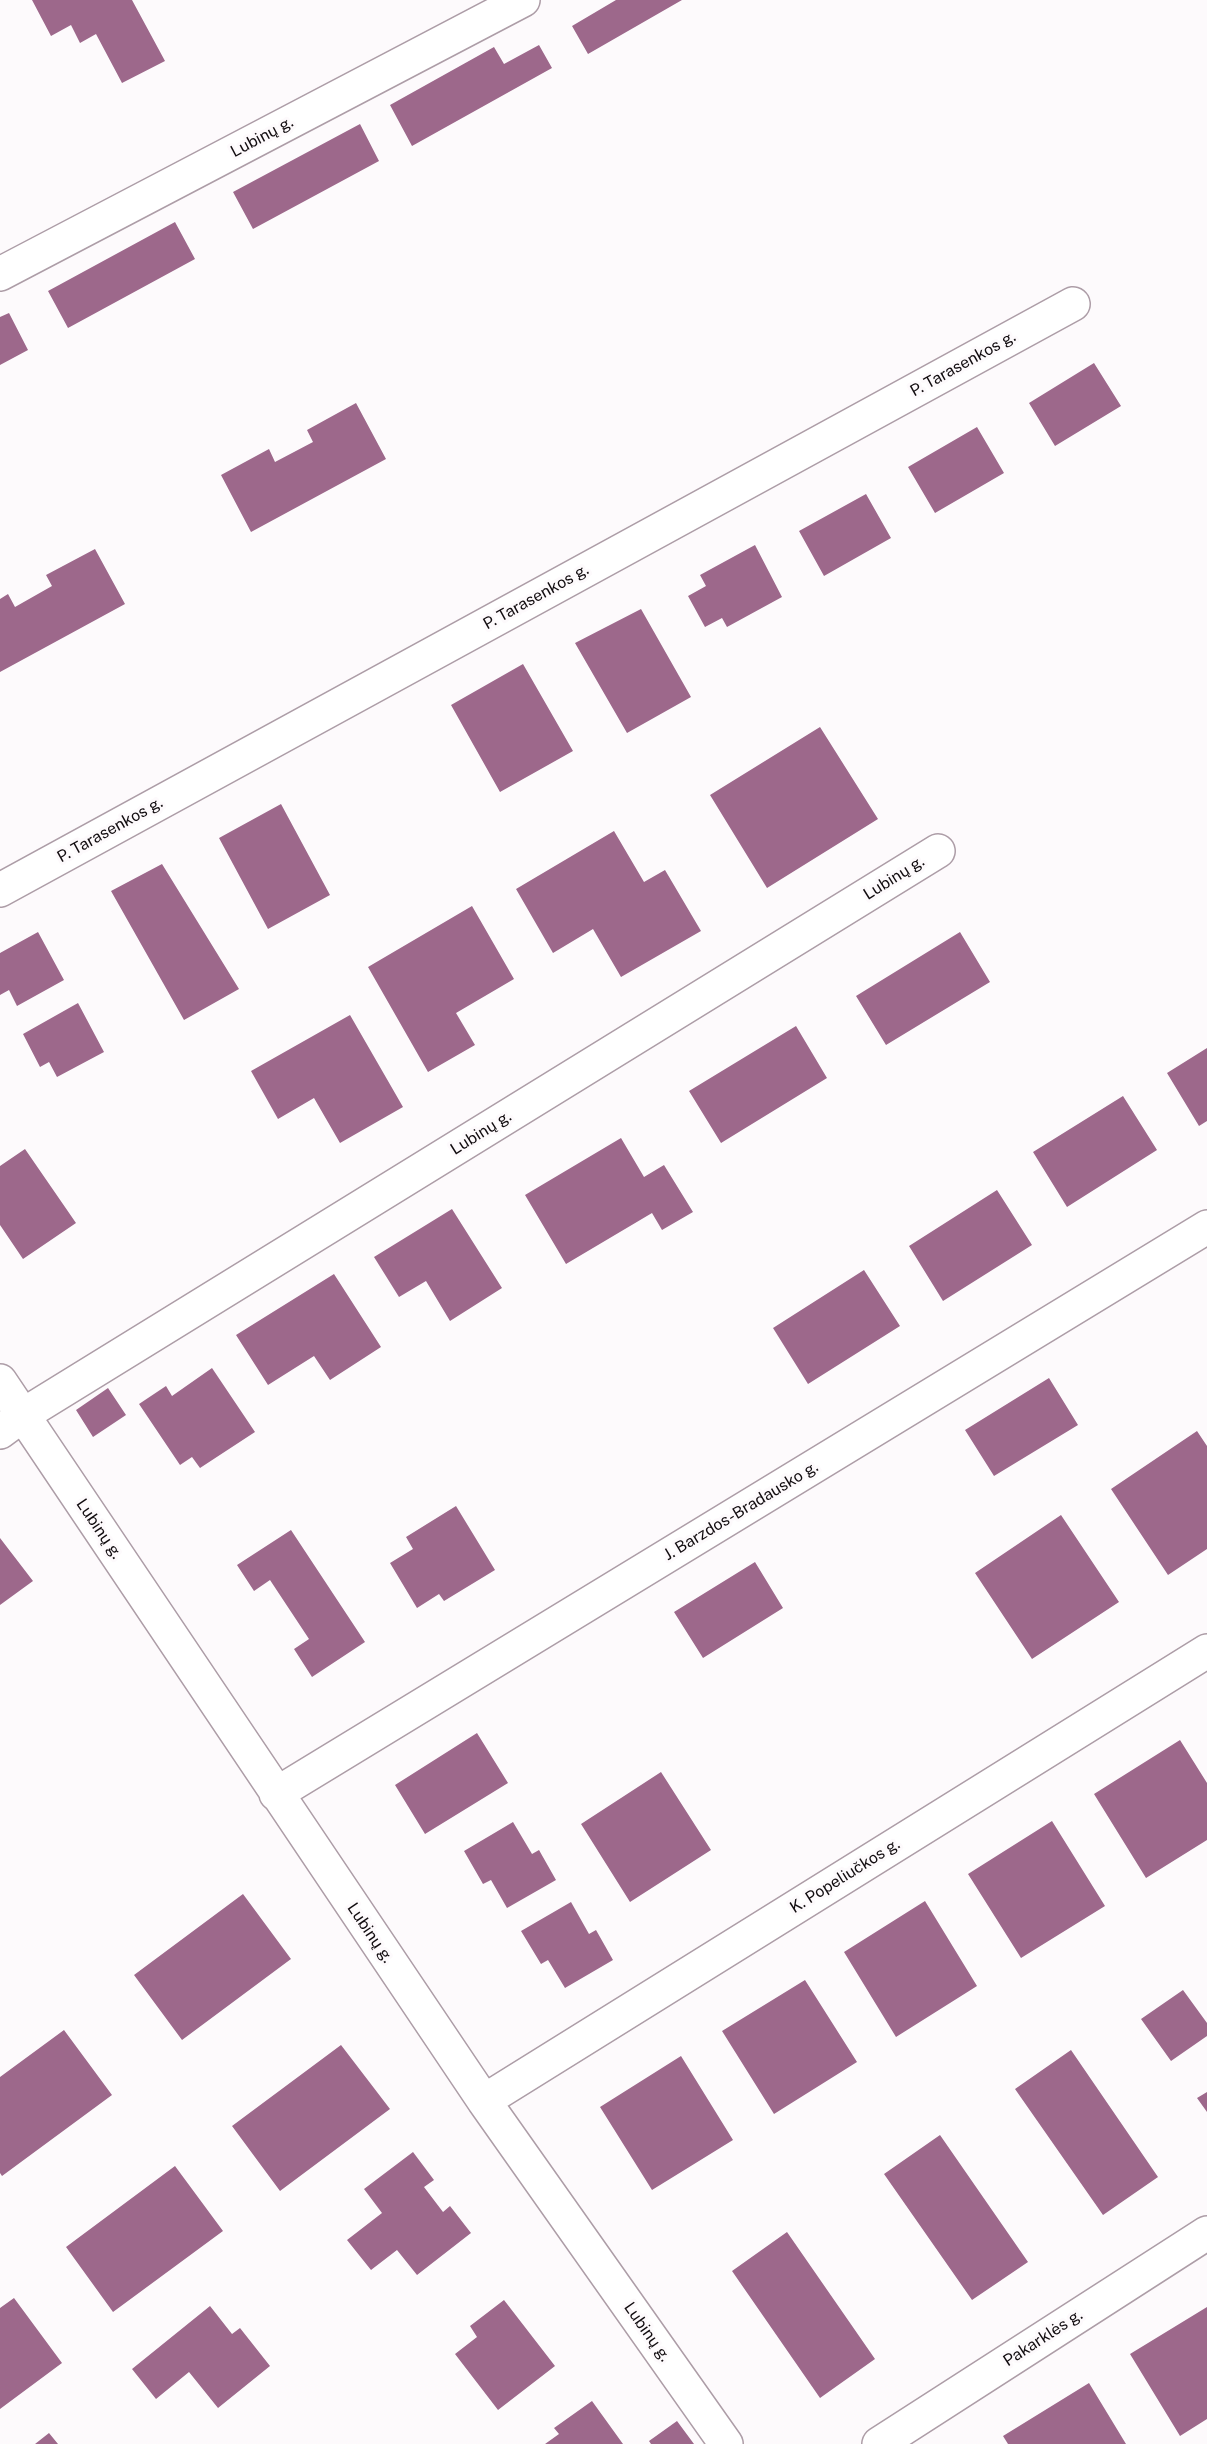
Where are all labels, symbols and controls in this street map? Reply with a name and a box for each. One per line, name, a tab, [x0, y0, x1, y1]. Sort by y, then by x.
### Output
street label: Lubinų g.	[227, 113, 297, 161]
street label: P. Tarasenkos g.	[907, 327, 1019, 401]
street label: P. Tarasenkos g.	[480, 560, 592, 634]
street label: P. Tarasenkos g.	[54, 793, 166, 867]
street label: Lubinų g.	[860, 852, 928, 904]
street label: Lubinų g.	[447, 1107, 515, 1159]
street label: J. Barzdos-Bradausko g.	[660, 1457, 822, 1565]
street label: Lubinų g.	[72, 1495, 126, 1563]
street label: K. Popeliučkos g.	[787, 1834, 903, 1918]
street label: Lubinų g.	[343, 1899, 397, 1967]
street label: Lubinų g.	[620, 2299, 674, 2365]
street label: Pakarklės g.	[1000, 2305, 1086, 2371]

